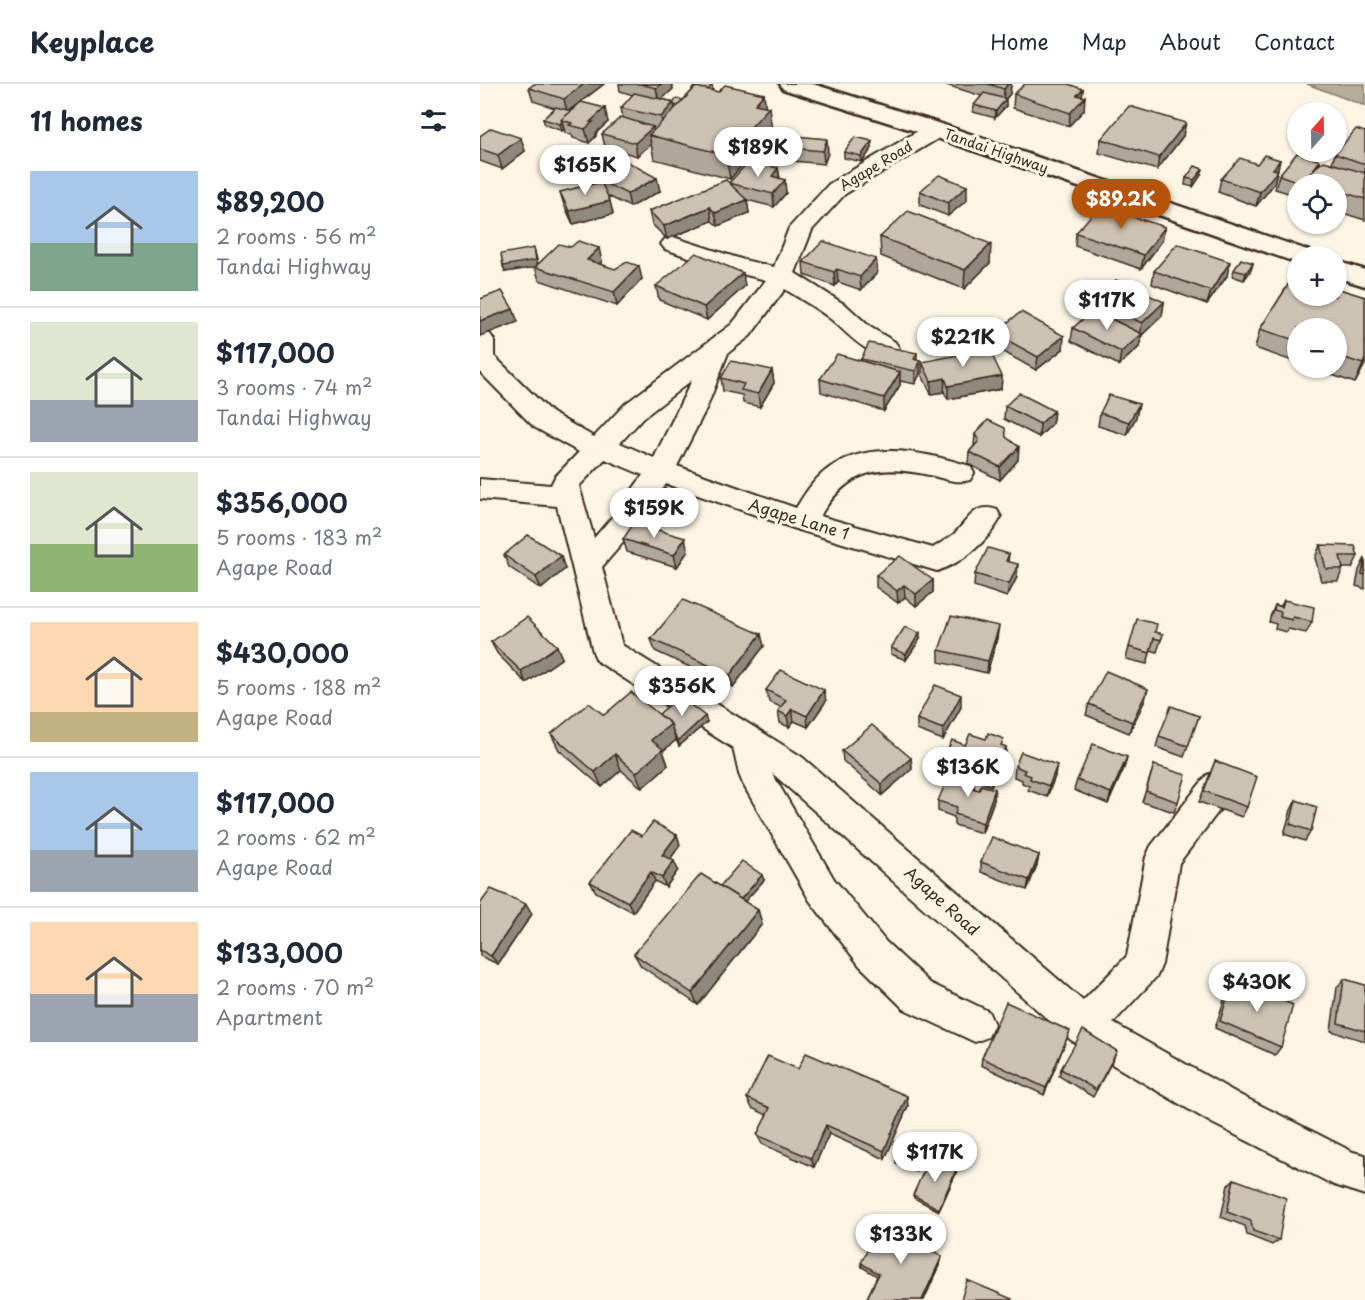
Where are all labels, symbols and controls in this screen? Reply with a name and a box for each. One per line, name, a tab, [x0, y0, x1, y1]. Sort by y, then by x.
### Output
text: Keyplace	[30, 20, 155, 63]
text: Home	[990, 25, 1049, 57]
text: Map	[1082, 25, 1127, 57]
text: About	[1160, 25, 1221, 57]
text: Contact	[1254, 25, 1335, 57]
text: 11 homes	[30, 101, 143, 140]
north arrow	[1287, 102, 1347, 162]
map controls	[1287, 102, 1347, 378]
icon: filters	[417, 104, 450, 137]
street label: Tandai Highway	[941, 123, 1051, 178]
pin: $189K	[716, 127, 800, 178]
text: $189K	[728, 131, 788, 161]
street label: Agape Road	[835, 135, 916, 196]
pin: $165K	[543, 145, 627, 196]
text: $165K	[553, 149, 617, 179]
button: locate	[1287, 174, 1347, 234]
pin: $89.2K	[1072, 179, 1170, 230]
text: $89,200	[216, 182, 324, 221]
text: $89.2K	[1086, 183, 1156, 213]
icon: home	[78, 195, 150, 267]
text: 2 rooms · 56 m²	[216, 221, 377, 251]
button: +	[1287, 246, 1347, 306]
text: Tandai Highway	[216, 251, 372, 281]
pin: $117K	[1065, 280, 1149, 331]
text: $117K	[1078, 284, 1136, 314]
pin: $221K	[921, 317, 1005, 368]
button: −	[1287, 318, 1347, 378]
text: $221K	[931, 321, 995, 351]
text: $117,000	[216, 333, 335, 372]
icon: home	[78, 346, 150, 418]
text: 3 rooms · 74 m²	[216, 372, 373, 402]
text: Tandai Highway	[216, 402, 372, 432]
text: $356,000	[216, 483, 348, 522]
pin: $159K	[612, 488, 696, 539]
street label: Agape Lane 1	[746, 491, 853, 545]
text: $159K	[624, 492, 684, 522]
icon: home	[78, 496, 150, 568]
text: 5 rooms · 183 m²	[216, 522, 382, 552]
text: Agape Road	[216, 552, 333, 582]
text: $430,000	[216, 633, 349, 672]
icon: home	[78, 646, 150, 718]
pin: $356K	[640, 666, 724, 717]
text: $356K	[648, 670, 716, 700]
text: 5 rooms · 188 m²	[216, 672, 381, 702]
text: Agape Road	[216, 702, 333, 732]
pin: $136K	[926, 747, 1010, 798]
text: $136K	[936, 751, 1000, 781]
text: $117,000	[216, 783, 335, 822]
icon: home	[78, 796, 150, 868]
text: 2 rooms · 62 m²	[216, 822, 376, 852]
text: Agape Road	[216, 852, 333, 882]
street label: Agape Road	[900, 860, 985, 940]
text: $133,000	[216, 933, 343, 972]
icon: home	[78, 946, 150, 1018]
pin: $430K	[1215, 962, 1299, 1013]
text: $430K	[1223, 966, 1291, 996]
text: 2 rooms · 70 m²	[216, 972, 374, 1002]
text: Apartment	[216, 1002, 323, 1032]
pin: $117K	[893, 1132, 977, 1183]
text: $117K	[906, 1136, 964, 1166]
pin: $133K	[859, 1214, 943, 1265]
text: $133K	[869, 1218, 933, 1248]

